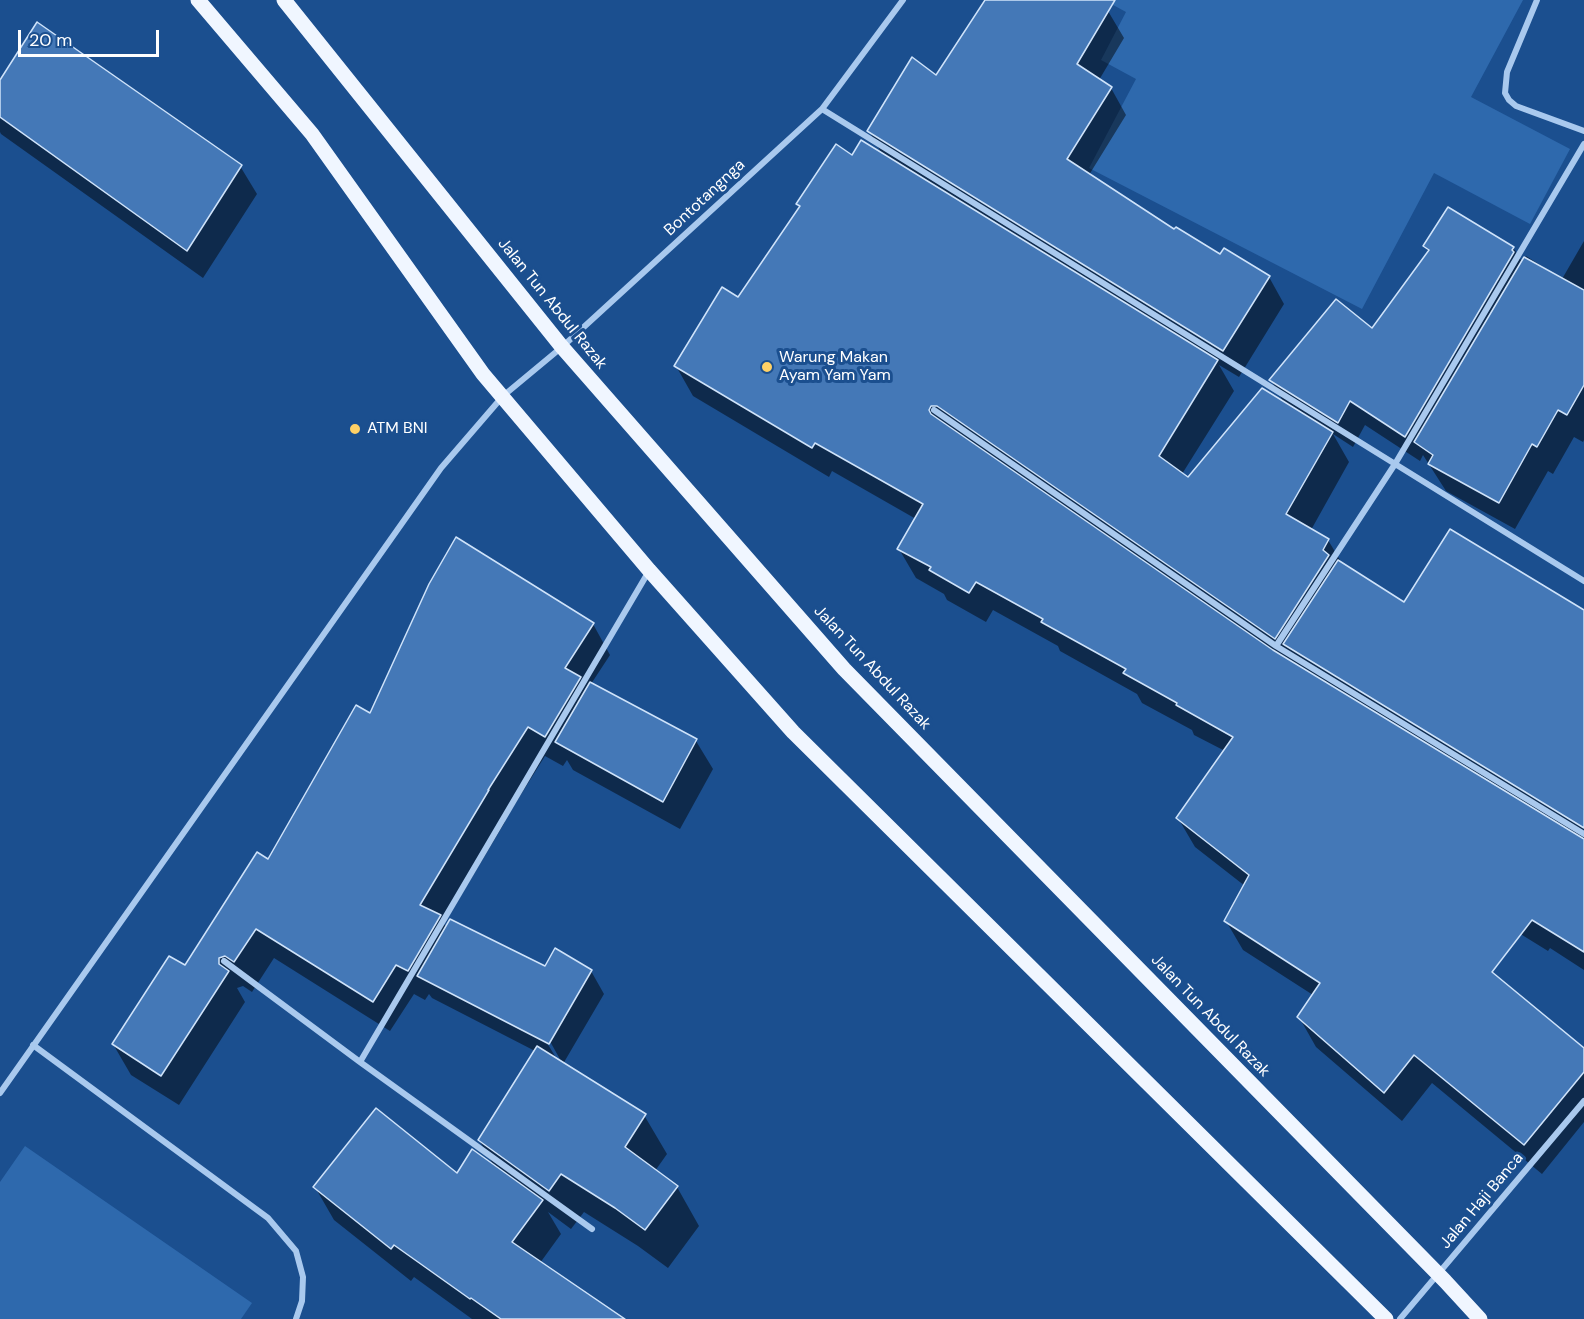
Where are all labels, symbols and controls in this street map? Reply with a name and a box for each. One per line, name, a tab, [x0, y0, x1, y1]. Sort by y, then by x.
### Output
scale bar	[21, 18, 162, 56]
text: 20 m	[29, 28, 72, 52]
street label: Bontotangnga	[661, 156, 749, 240]
street label: Jalan Tun Abdul Razak	[493, 235, 611, 373]
place label: Warung Makan Ayam Yam Yam	[779, 348, 891, 386]
marker: Warung Makan Ayam Yam Yam	[760, 360, 774, 374]
place label: ATM BNI	[367, 419, 427, 439]
marker: ATM BNI	[348, 422, 362, 436]
street label: Jalan Tun Abdul Razak	[809, 602, 935, 734]
street label: Jalan Tun Abdul Razak	[1146, 951, 1274, 1081]
street label: Jalan Haji Banca	[1436, 1149, 1528, 1253]

